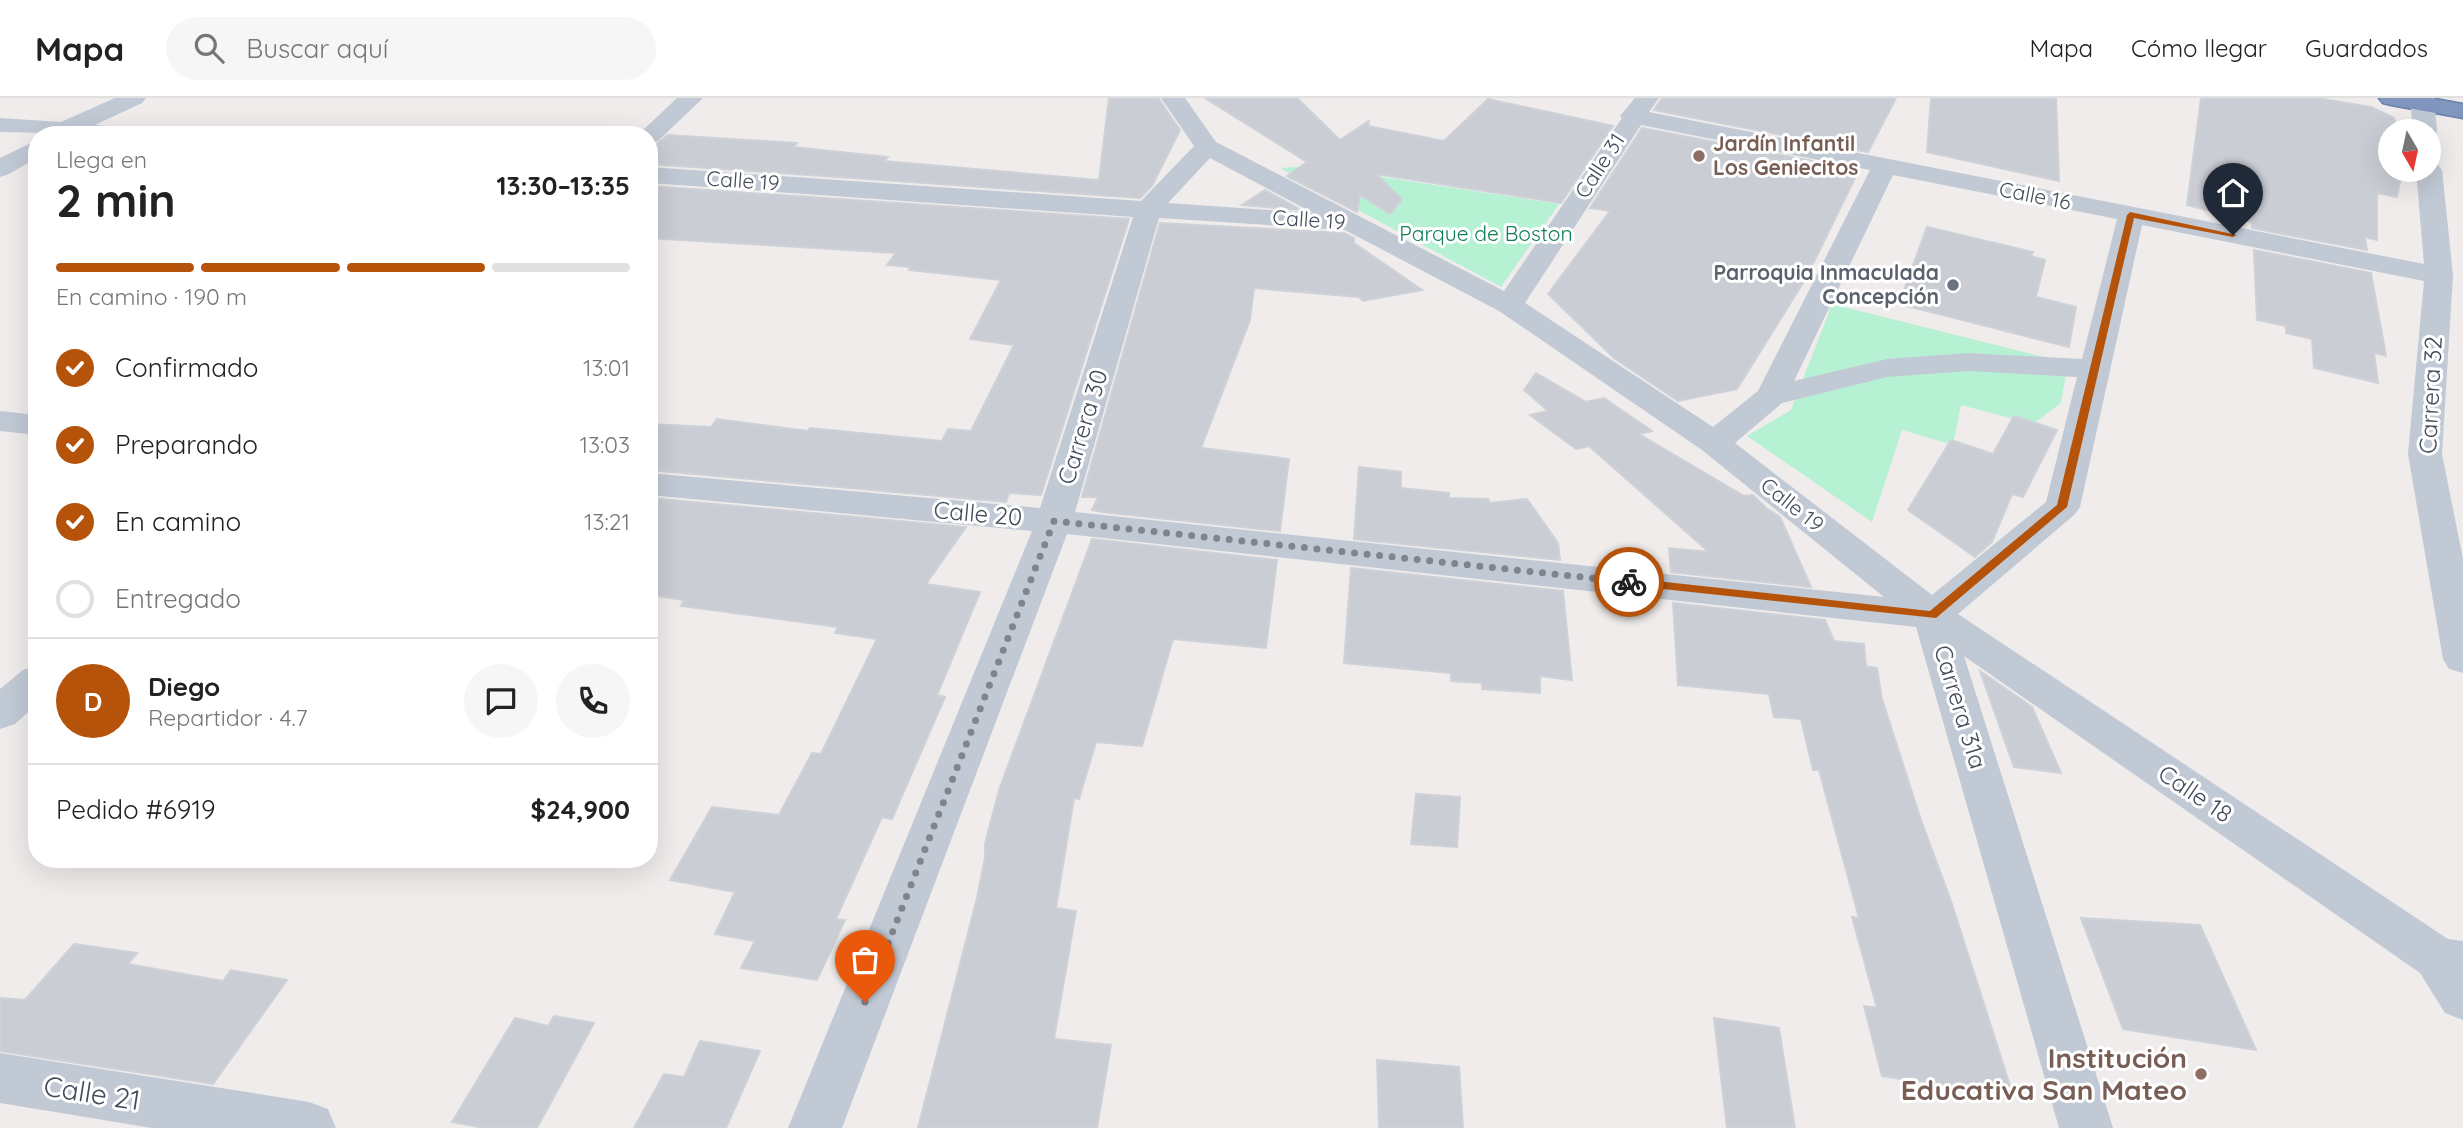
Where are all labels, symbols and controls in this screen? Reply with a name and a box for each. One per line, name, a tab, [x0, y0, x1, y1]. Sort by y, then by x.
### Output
search box	[166, 17, 656, 80]
text: Mapa	[35, 28, 124, 69]
icon: search	[190, 29, 228, 67]
text: Buscar aquí	[246, 32, 388, 65]
text: Mapa	[2030, 33, 2093, 63]
text: Cómo llegar	[2131, 33, 2267, 63]
text: Guardados	[2305, 33, 2428, 63]
north arrow	[2378, 119, 2441, 182]
map controls	[2378, 119, 2441, 182]
street label: Calle 31	[1569, 128, 1630, 203]
place label: Jardín Infantil Los Geniecitos	[1713, 130, 1858, 180]
text: Llega en	[56, 145, 147, 174]
marker: Jardín Infantil Los Geniecitos	[1691, 148, 1707, 164]
pin	[2203, 163, 2263, 235]
street label: Calle 19	[706, 164, 780, 196]
text: 13:30–13:35	[496, 169, 630, 202]
text: 2 min	[56, 171, 176, 229]
icon: home	[2214, 174, 2252, 212]
street label: Calle 16	[1997, 175, 2073, 215]
street label: Calle 19	[1272, 203, 1346, 235]
park label: Parque de Boston	[1399, 220, 1573, 246]
place label: Parroquia Inmaculada Concepción	[1714, 259, 1939, 309]
marker: Parroquia Inmaculada Concepción	[1945, 277, 1961, 293]
text: En camino · 190 m	[56, 282, 247, 311]
street label: Carrera 32	[2412, 335, 2448, 454]
icon: check	[56, 349, 94, 387]
text: Confirmado	[115, 351, 259, 384]
text: 13:01	[583, 353, 630, 382]
street label: Carrera 30	[1050, 366, 1114, 488]
icon: check	[56, 426, 94, 464]
text: Preparando	[115, 428, 258, 461]
text: 13:03	[579, 430, 630, 459]
street label: Calle 19	[1756, 472, 1829, 537]
street label: Calle 20	[933, 494, 1024, 532]
icon: check	[56, 503, 94, 541]
text: En camino	[115, 505, 241, 538]
text: 13:21	[584, 507, 630, 536]
courier	[1594, 547, 1664, 617]
icon: bike	[1610, 563, 1648, 601]
text: Entregado	[115, 582, 241, 615]
street label: Carrera 31a	[1928, 641, 1994, 772]
button: chat	[464, 664, 538, 738]
button: phone	[556, 664, 630, 738]
text: Diego	[148, 670, 220, 703]
text: D	[84, 685, 102, 718]
text: Repartidor · 4.7	[148, 703, 308, 732]
street label: Calle 18	[2153, 758, 2238, 829]
text: Pedido #6919	[56, 793, 216, 826]
text: $24,900	[531, 793, 630, 826]
pin	[835, 930, 895, 1002]
icon: bag	[846, 941, 884, 979]
place label: Institución Educativa San Mateo	[1901, 1040, 2187, 1107]
marker: Institución Educativa San Mateo	[2193, 1066, 2209, 1082]
street label: Calle 21	[41, 1068, 143, 1117]

